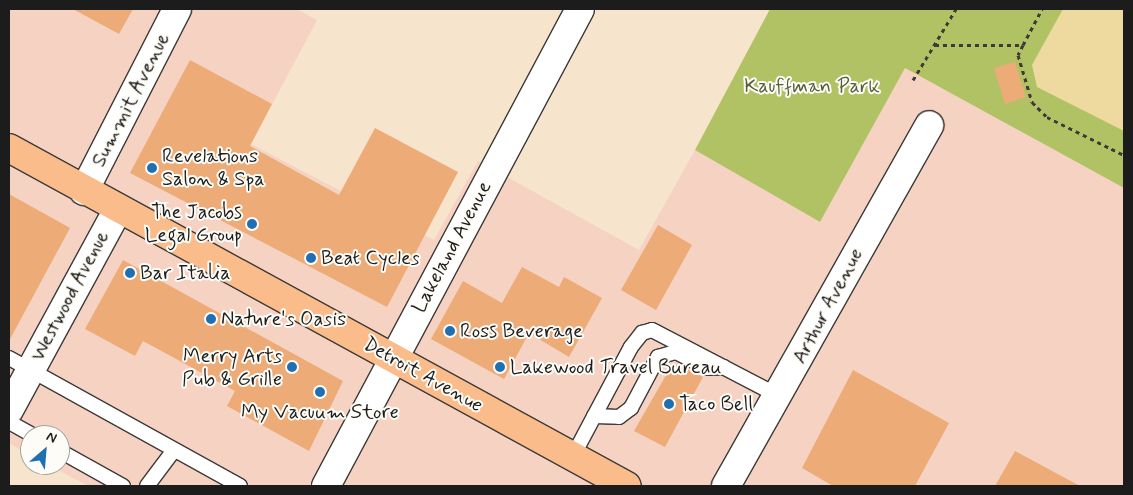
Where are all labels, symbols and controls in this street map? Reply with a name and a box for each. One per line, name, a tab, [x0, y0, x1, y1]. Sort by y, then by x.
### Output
street label: Summit Avenue	[87, 30, 175, 170]
park label: Kauffman Park	[746, 74, 878, 98]
place label: Revelations Salon & Spa	[162, 144, 264, 191]
marker: Revelations Salon & Spa	[146, 162, 158, 174]
street label: Lakeland Avenue	[407, 176, 497, 318]
place label: The Jacobs Legal Group	[145, 200, 242, 247]
marker: The Jacobs Legal Group	[246, 218, 258, 230]
street label: Westwood Avenue	[24, 225, 116, 367]
street label: Arthur Avenue	[788, 245, 868, 367]
place label: Beat Cycles	[321, 246, 421, 270]
marker: Beat Cycles	[305, 252, 317, 264]
place label: Bar Italia	[140, 261, 230, 285]
marker: Bar Italia	[124, 267, 136, 279]
place label: Nature's Oasis	[221, 307, 346, 331]
marker: Nature's Oasis	[205, 313, 217, 325]
place label: Ross Beverage	[460, 319, 583, 343]
marker: Ross Beverage	[444, 325, 456, 337]
street label: Detroit Avenue	[360, 333, 486, 417]
place label: Merry Arts Pub & Grille	[182, 344, 282, 391]
place label: Lakewood Travel Bureau	[510, 355, 715, 379]
marker: Merry Arts Pub & Grille	[286, 361, 298, 373]
marker: Lakewood Travel Bureau	[494, 361, 506, 373]
marker: My Vacuum Store	[314, 386, 326, 398]
place label: Taco Bell	[679, 392, 752, 416]
marker: Taco Bell	[663, 398, 675, 410]
place label: My Vacuum Store	[243, 400, 397, 424]
north arrow	[20, 425, 70, 475]
text: N	[43, 427, 60, 448]

